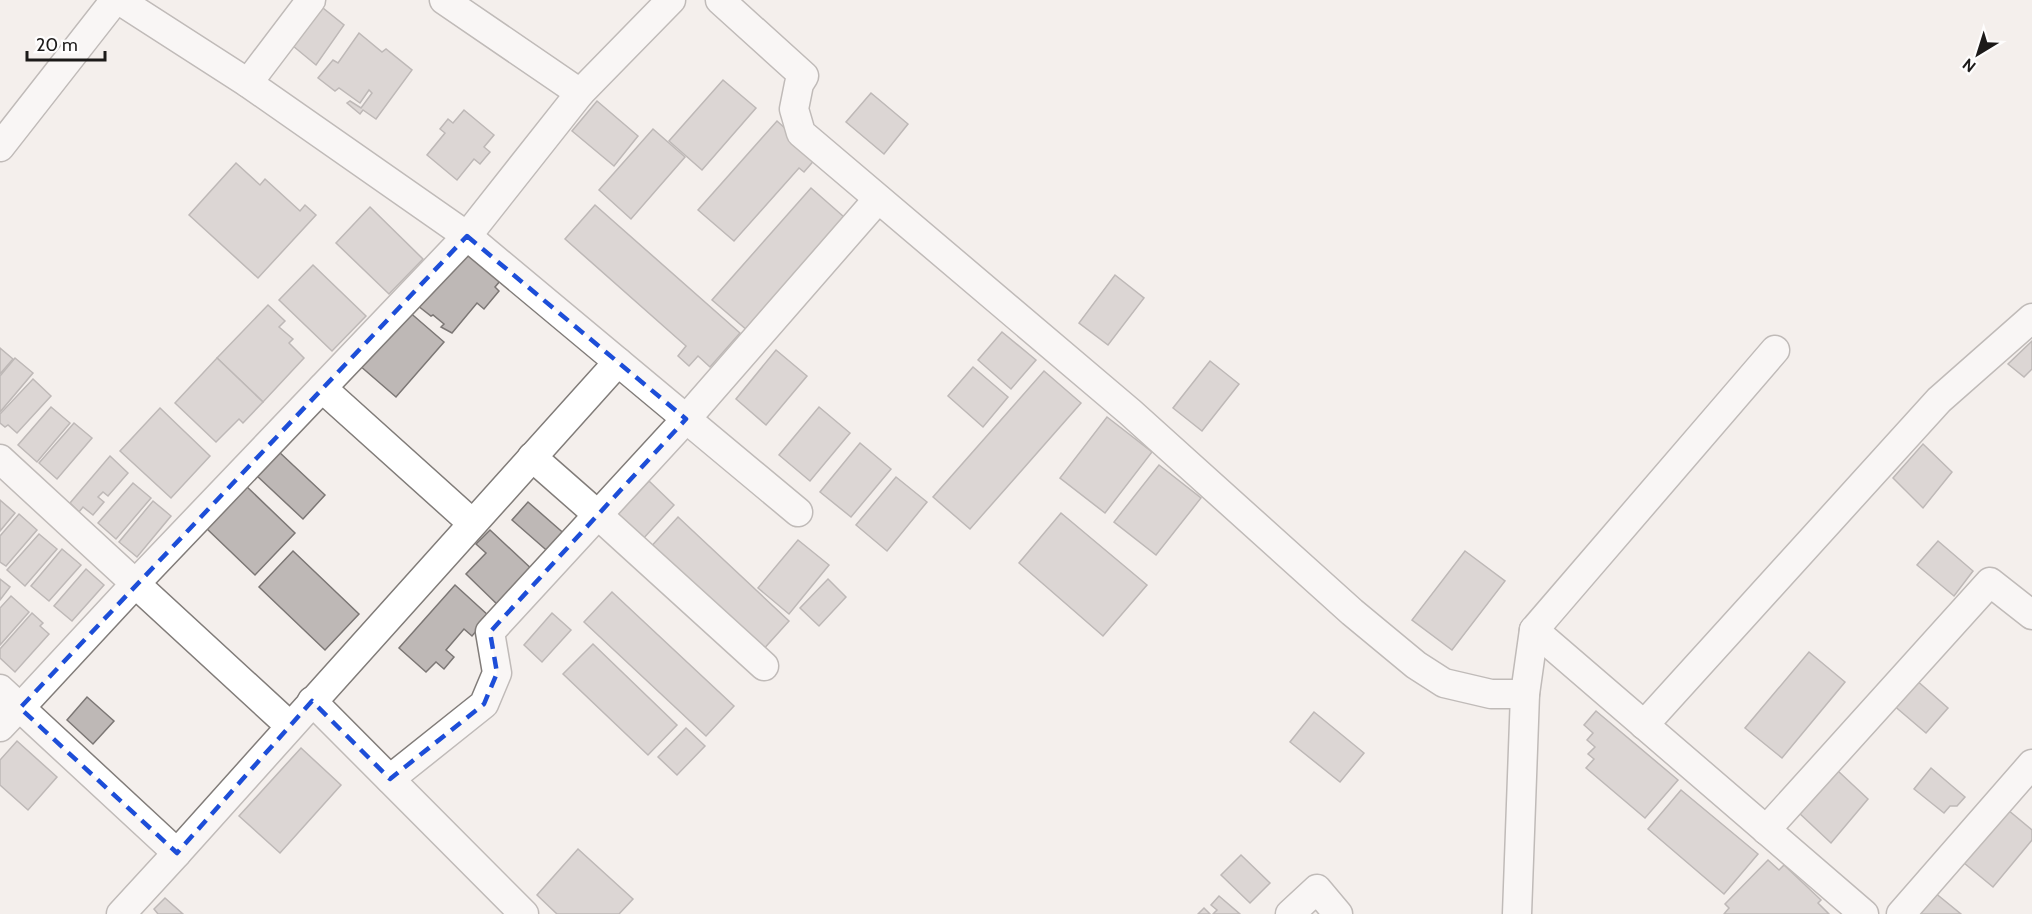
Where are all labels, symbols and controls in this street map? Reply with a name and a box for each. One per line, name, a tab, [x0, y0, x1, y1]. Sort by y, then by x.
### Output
scale bar	[27, 24, 105, 62]
north arrow	[1948, 24, 2008, 84]
text: 20 m	[36, 34, 78, 56]
text: N	[1959, 54, 1979, 76]

